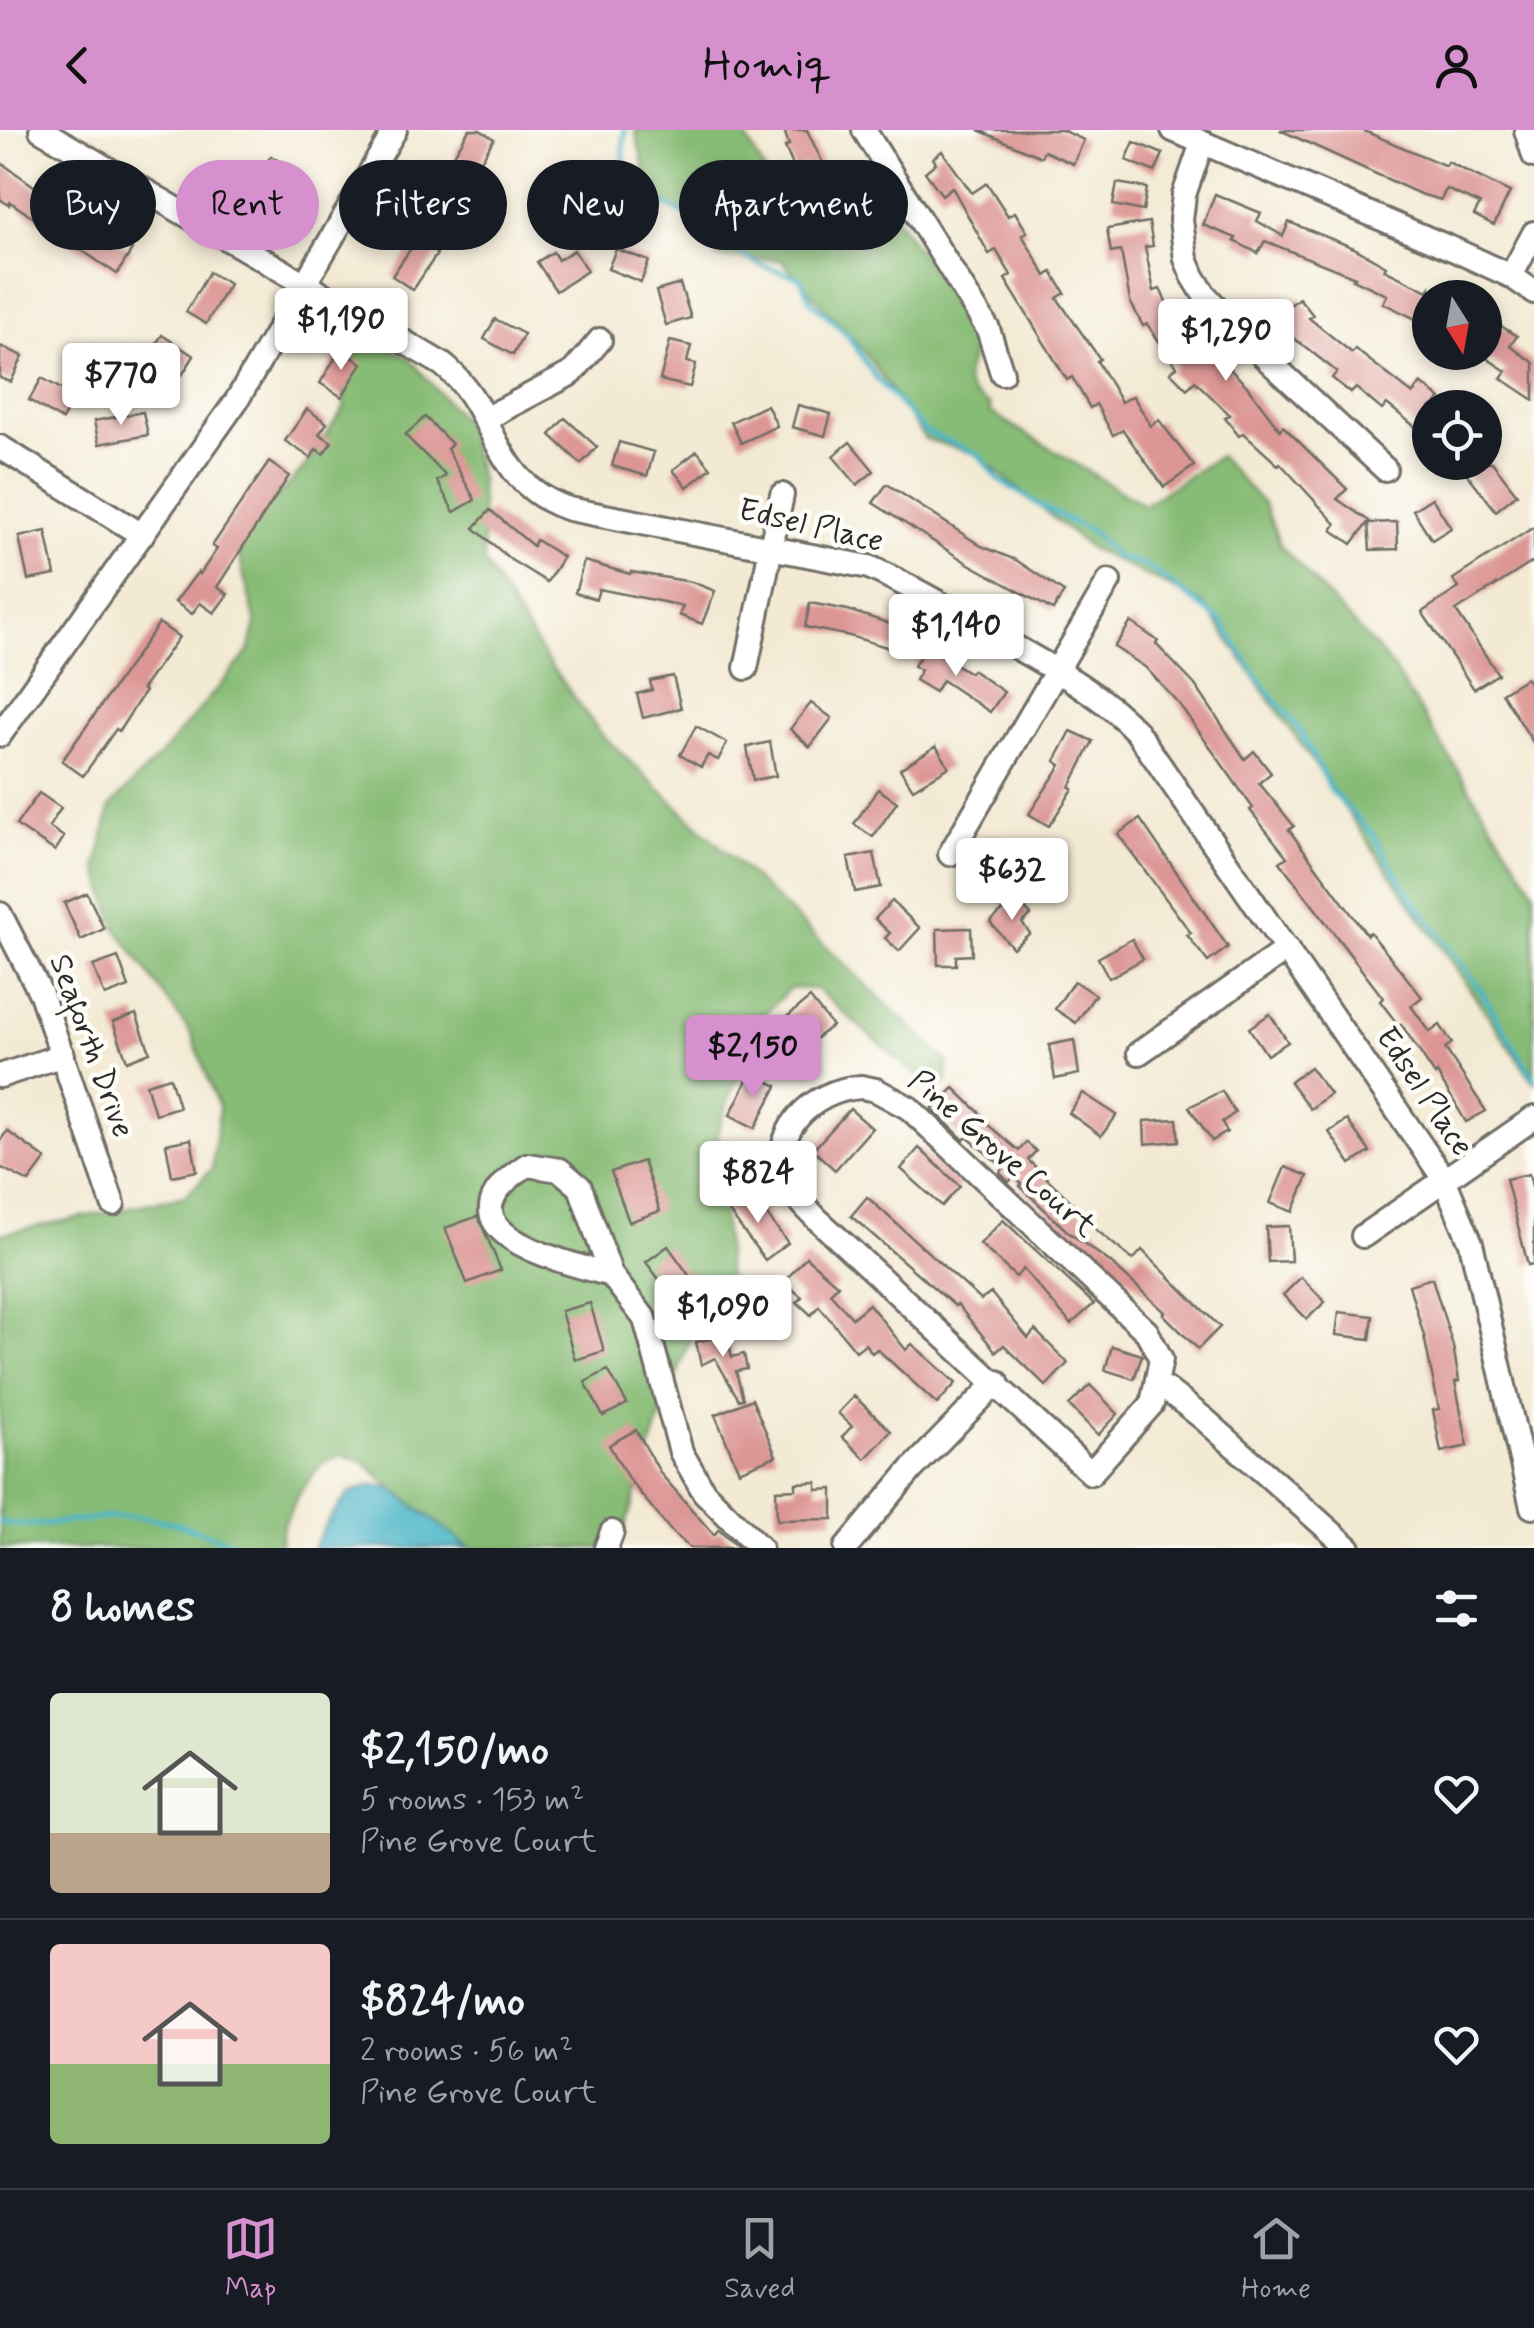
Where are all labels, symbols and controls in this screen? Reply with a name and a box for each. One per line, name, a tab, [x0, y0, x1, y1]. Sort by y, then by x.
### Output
text: Homiq	[703, 36, 831, 95]
icon: back	[50, 38, 105, 93]
icon: person	[1429, 38, 1484, 93]
chip: Buy	[30, 160, 156, 250]
chip: Rent	[176, 160, 319, 250]
chip: Filters	[339, 160, 507, 250]
chip: New	[527, 160, 659, 250]
chip: Apartment	[679, 160, 908, 250]
north arrow	[1412, 280, 1502, 370]
map controls	[1412, 280, 1502, 480]
pin: $1,190	[260, 288, 422, 373]
text: $1,190	[297, 299, 385, 341]
pin: $1,290	[1145, 299, 1307, 384]
text: $1,290	[1180, 310, 1272, 352]
pin: $770	[62, 343, 180, 428]
text: $770	[84, 354, 158, 396]
button: locate	[1412, 390, 1502, 480]
street label: Edsel Place	[734, 489, 888, 563]
pin: $1,140	[875, 594, 1037, 679]
text: $1,140	[911, 605, 1001, 647]
pin: $632	[953, 838, 1071, 923]
text: $632	[978, 849, 1046, 891]
street label: Seaforth Drive	[36, 948, 144, 1144]
pin: $2,150	[672, 1015, 834, 1100]
street label: Edsel Place	[1365, 1019, 1483, 1165]
text: $2,150	[708, 1026, 798, 1068]
street label: Pine Grove Court	[899, 1061, 1105, 1248]
pin: $824	[699, 1141, 817, 1226]
text: $824	[722, 1152, 794, 1194]
pin: $1,090	[642, 1275, 804, 1360]
text: $1,090	[676, 1286, 770, 1328]
text: 8 homes	[50, 1581, 195, 1636]
icon: filters	[1429, 1581, 1484, 1636]
text: $2,150/mo	[360, 1724, 549, 1779]
icon: home	[130, 1733, 250, 1853]
icon: heart	[1429, 1766, 1484, 1821]
text: 5 rooms · 153 m²	[360, 1779, 584, 1821]
text: Pine Grove Court	[360, 1821, 597, 1863]
text: $824/mo	[360, 1975, 525, 2030]
icon: home	[130, 1984, 250, 2104]
icon: heart	[1429, 2017, 1484, 2072]
text: 2 rooms · 56 m²	[360, 2030, 573, 2072]
text: Pine Grove Court	[360, 2072, 597, 2114]
tab: Map	[223, 2211, 278, 2308]
tab: Saved	[724, 2211, 795, 2308]
tab: Home	[1241, 2211, 1311, 2308]

